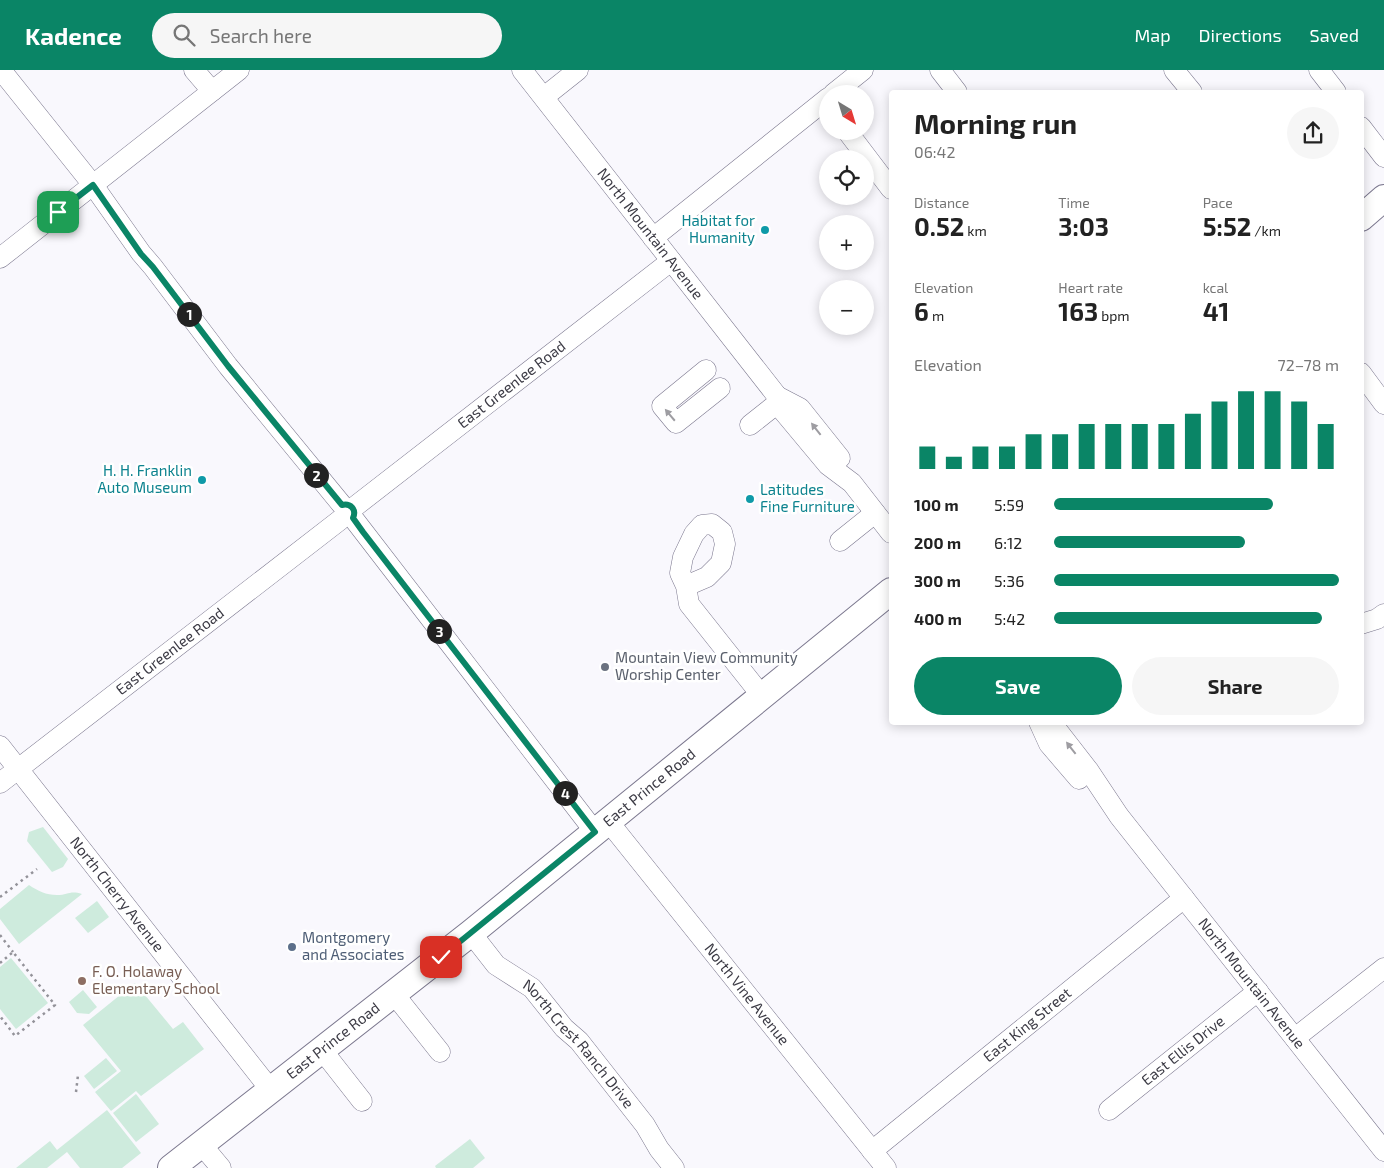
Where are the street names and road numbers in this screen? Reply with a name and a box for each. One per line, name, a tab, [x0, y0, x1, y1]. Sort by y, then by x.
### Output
street label: North Mountain Avenue	[594, 164, 708, 302]
street label: East Greenlee Road	[453, 336, 569, 432]
street label: East Greenlee Road	[112, 603, 227, 698]
street label: East Prince Road	[599, 744, 699, 830]
street label: North Cherry Avenue	[67, 833, 168, 955]
street label: North Mountain Avenue	[1195, 914, 1309, 1052]
street label: North Vine Avenue	[701, 939, 794, 1048]
street label: North Crest Ranch Drive	[520, 975, 638, 1111]
street label: East King Street	[979, 983, 1075, 1065]
street label: East Prince Road	[282, 998, 383, 1082]
street label: East Ellis Drive	[1138, 1011, 1228, 1089]

